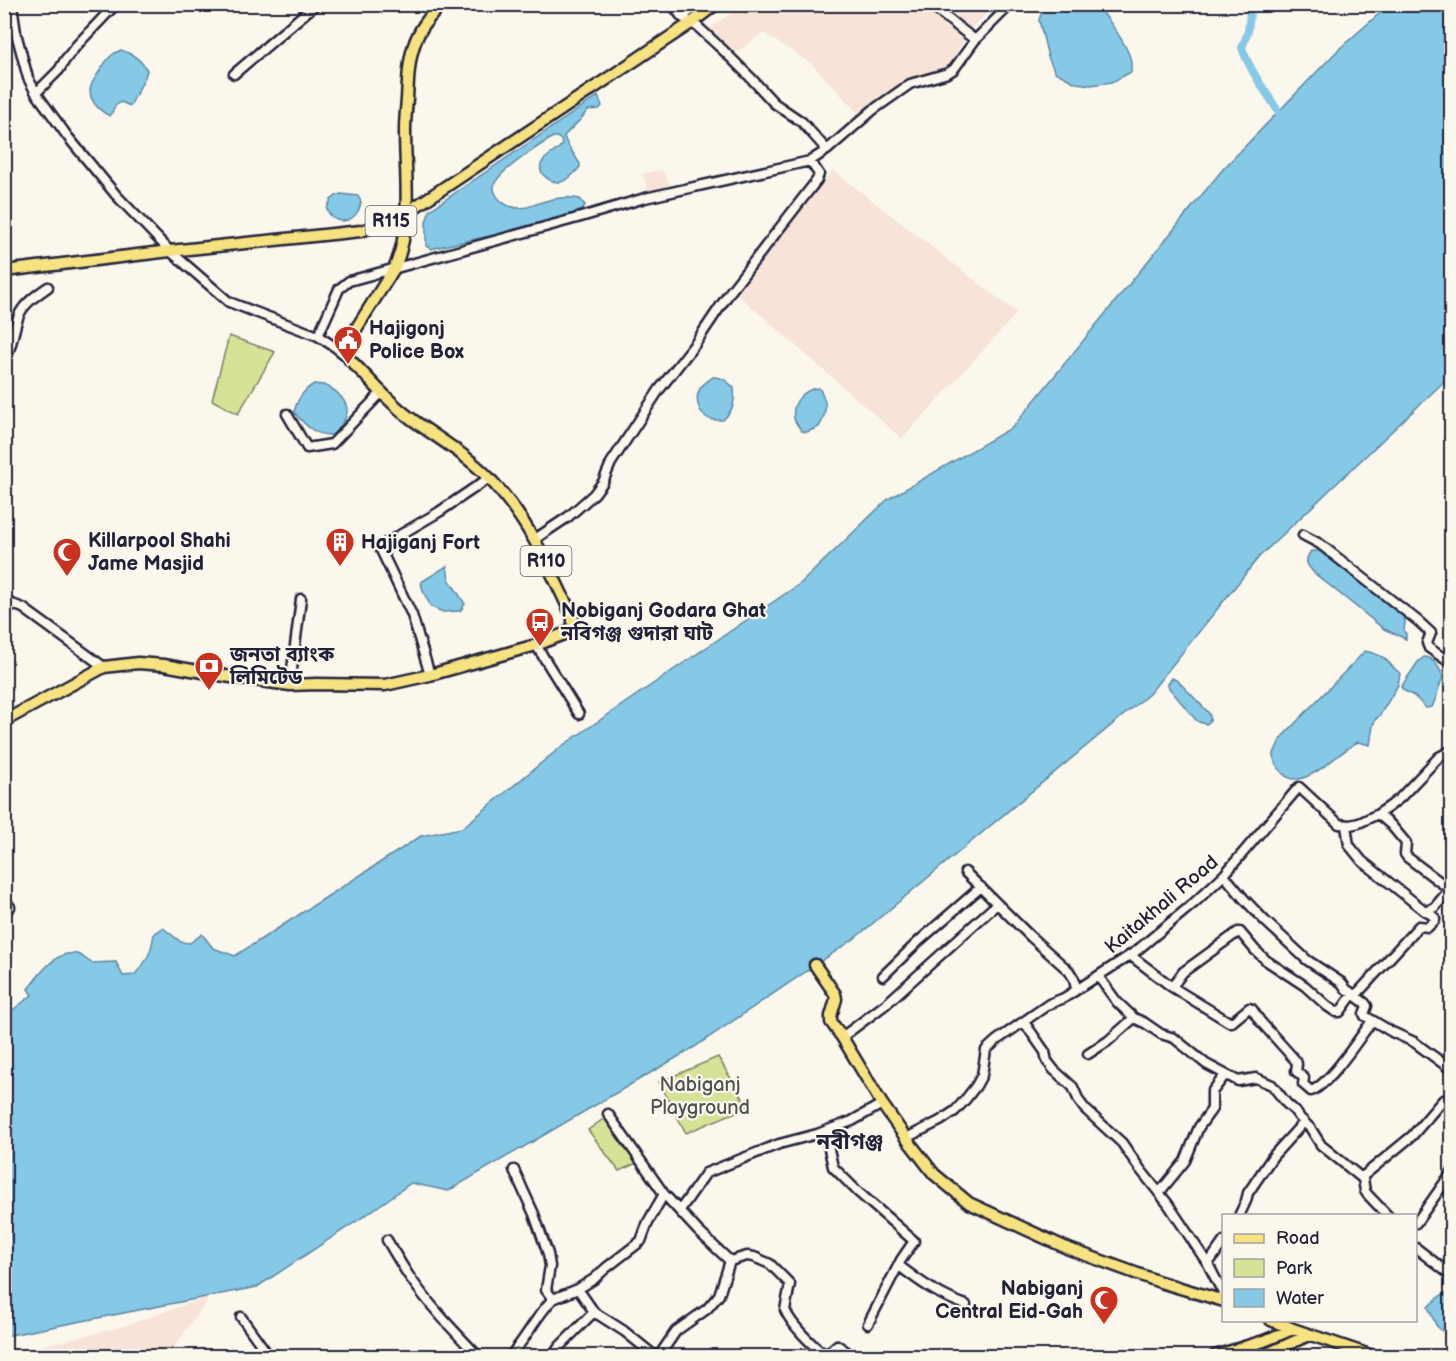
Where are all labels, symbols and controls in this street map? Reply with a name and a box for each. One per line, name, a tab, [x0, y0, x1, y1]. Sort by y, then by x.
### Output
road number: R115	[366, 206, 416, 236]
place label: Hajigonj Police Box	[369, 317, 464, 364]
public building icon: Hajigonj Police Box	[332, 324, 364, 366]
building icon: Hajiganj Fort	[324, 526, 356, 568]
place label: Killarpool Shahi Jame Masjid	[88, 529, 231, 576]
place label: Hajiganj Fort	[361, 531, 480, 555]
mosque icon: Killarpool Shahi Jame Masjid	[51, 536, 83, 578]
road number: R110	[520, 546, 572, 576]
place label: Nobiganj Godara Ghat নবিগঞ্জ গুদারা ঘাট	[560, 599, 766, 646]
bus stop icon: Nobiganj Godara Ghat নবিগঞ্জ গুদারা ঘাট	[524, 606, 556, 648]
place label: জনতা ব্যাংক লিমিটেড	[229, 643, 335, 690]
bank icon: জনতা ব্যাংক লিমিটেড	[193, 650, 225, 692]
street label: Kaitakhali Road	[1100, 850, 1223, 959]
park label: Nabiganj Playground	[650, 1073, 750, 1120]
district label: নবীগঞ্জ	[816, 1129, 883, 1156]
legend	[1222, 1214, 1417, 1322]
text: Road	[1276, 1228, 1320, 1249]
text: Park	[1276, 1258, 1312, 1279]
place label: Nabiganj Central Eid-Gah	[935, 1277, 1083, 1324]
mosque icon: Nabiganj Central Eid-Gah	[1088, 1284, 1120, 1326]
text: Water	[1276, 1288, 1324, 1309]

